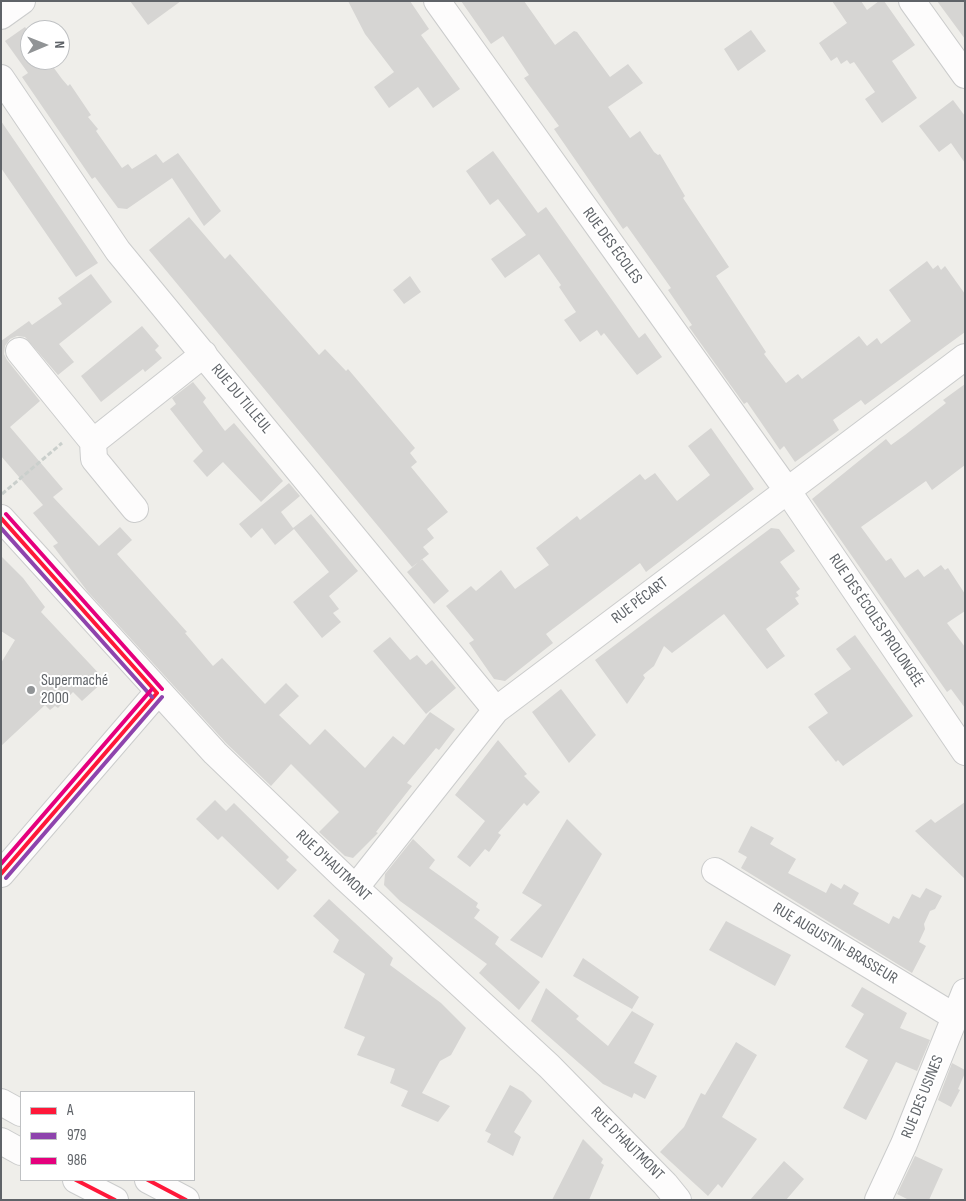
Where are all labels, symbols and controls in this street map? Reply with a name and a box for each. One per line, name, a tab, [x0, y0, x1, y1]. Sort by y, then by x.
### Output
north arrow	[20, 20, 70, 70]
text: N	[51, 41, 68, 49]
street label: RUE DES ÉCOLES	[578, 204, 646, 288]
street label: RUE DU TILLEUL	[206, 360, 276, 438]
street label: RUE DES ÉCOLES PROLONGÉE	[824, 551, 928, 691]
street label: RUE PÉCART	[608, 574, 672, 628]
place label: Supermaché 2000	[41, 671, 108, 709]
marker: Supermaché 2000	[25, 684, 37, 696]
street label: RUE D'HAUTMONT	[291, 826, 375, 906]
street label: RUE AUGUSTIN-BRASSEUR	[769, 899, 901, 989]
street label: RUE DES USINES	[898, 1053, 948, 1141]
legend	[20, 1091, 195, 1181]
text: A	[67, 1101, 73, 1120]
street label: RUE D'HAUTMONT	[586, 1103, 668, 1185]
text: 979	[67, 1126, 86, 1145]
text: 986	[67, 1151, 87, 1170]

